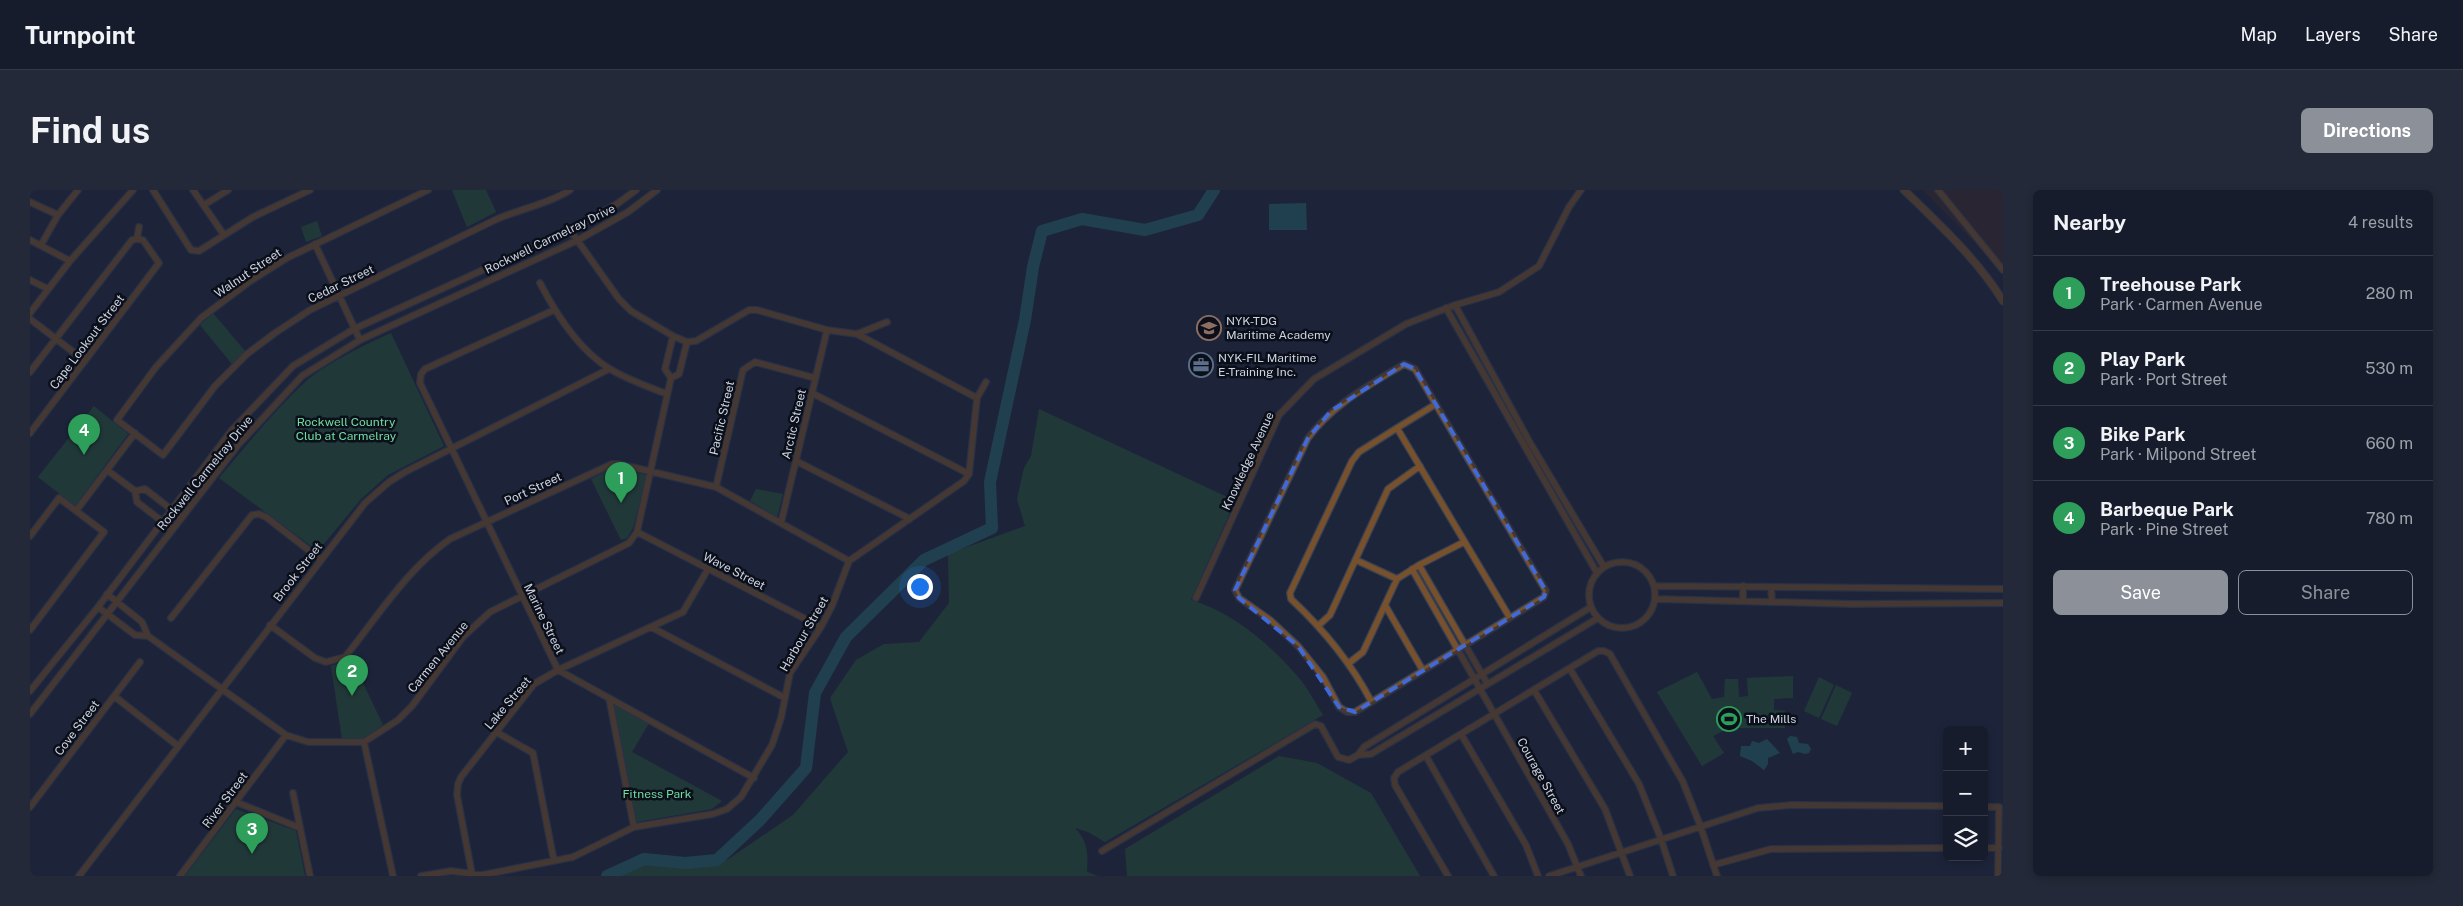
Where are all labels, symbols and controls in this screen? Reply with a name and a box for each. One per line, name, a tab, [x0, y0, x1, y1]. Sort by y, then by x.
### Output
text: Turnpoint	[25, 21, 135, 49]
text: Map	[2241, 24, 2277, 45]
text: Layers	[2305, 24, 2361, 45]
text: Share	[2389, 24, 2438, 45]
button: Directions	[2301, 108, 2433, 153]
text: Find us	[30, 110, 150, 151]
street label: Rockwell Carmelray Drive	[483, 201, 618, 277]
text: Nearby	[2053, 210, 2126, 235]
text: 4 results	[2348, 213, 2413, 232]
street label: Walnut Street	[212, 245, 284, 301]
street label: Cedar Street	[306, 262, 376, 306]
text: Treehouse Park	[2100, 273, 2241, 295]
text: 1	[2066, 284, 2072, 303]
text: 280 m	[2366, 284, 2413, 303]
street label: Cape Lookout Street	[47, 292, 127, 392]
text: Park · Carmen Avenue	[2100, 295, 2262, 314]
place label: NYK-TDG Maritime Academy	[1226, 314, 1331, 342]
school or university icon: NYK-TDG Maritime Academy	[1196, 315, 1222, 341]
text: Play Park	[2100, 348, 2186, 370]
place label: NYK-FIL Maritime E-Training Inc.	[1218, 351, 1317, 379]
office icon: NYK-FIL Maritime E-Training Inc.	[1188, 352, 1214, 378]
text: 2	[2064, 359, 2074, 378]
text: 530 m	[2365, 359, 2413, 378]
text: Park · Port Street	[2100, 370, 2227, 389]
street label: Pacific Street	[707, 379, 737, 456]
street label: Arctic Street	[779, 387, 809, 460]
street label: Knowledge Avenue	[1219, 410, 1277, 512]
street label: Rockwell Carmelray Drive	[154, 413, 256, 533]
pin: 4	[68, 414, 100, 455]
park label: Rockwell Country Club at Carmelray	[296, 415, 397, 443]
text: Bike Park	[2100, 423, 2186, 445]
text: 3	[2064, 434, 2074, 453]
text: 660 m	[2366, 434, 2413, 453]
text: Park · Milpond Street	[2100, 445, 2256, 464]
pin: 1	[605, 462, 637, 503]
street label: Port Street	[502, 470, 564, 508]
text: Barbeque Park	[2100, 498, 2234, 520]
text: 4	[2064, 509, 2074, 528]
text: 780 m	[2366, 509, 2413, 528]
text: Park · Pine Street	[2100, 520, 2229, 539]
street label: Brook Street	[271, 539, 326, 604]
street label: Wave Street	[701, 549, 768, 593]
button: Save	[2053, 570, 2228, 615]
button: Share	[2238, 570, 2413, 615]
your location	[907, 574, 933, 600]
street label: Marine Street	[521, 582, 567, 657]
street label: Harbour Street	[777, 594, 831, 674]
street label: Carmen Avenue	[405, 618, 471, 696]
pin: 2	[336, 655, 368, 696]
street label: Lake Street	[482, 674, 534, 732]
street label: Cove Street	[52, 697, 103, 758]
sports icon: The Mills	[1716, 706, 1742, 732]
place label: The Mills	[1746, 712, 1796, 726]
map controls	[1943, 726, 1988, 861]
button: +	[1943, 726, 1988, 771]
street label: Courage Street	[1514, 735, 1568, 817]
street label: River Street	[199, 769, 251, 831]
button: −	[1943, 771, 1988, 816]
park label: Fitness Park	[622, 787, 692, 801]
pin: 3	[236, 813, 268, 854]
button: layers	[1943, 816, 1988, 861]

